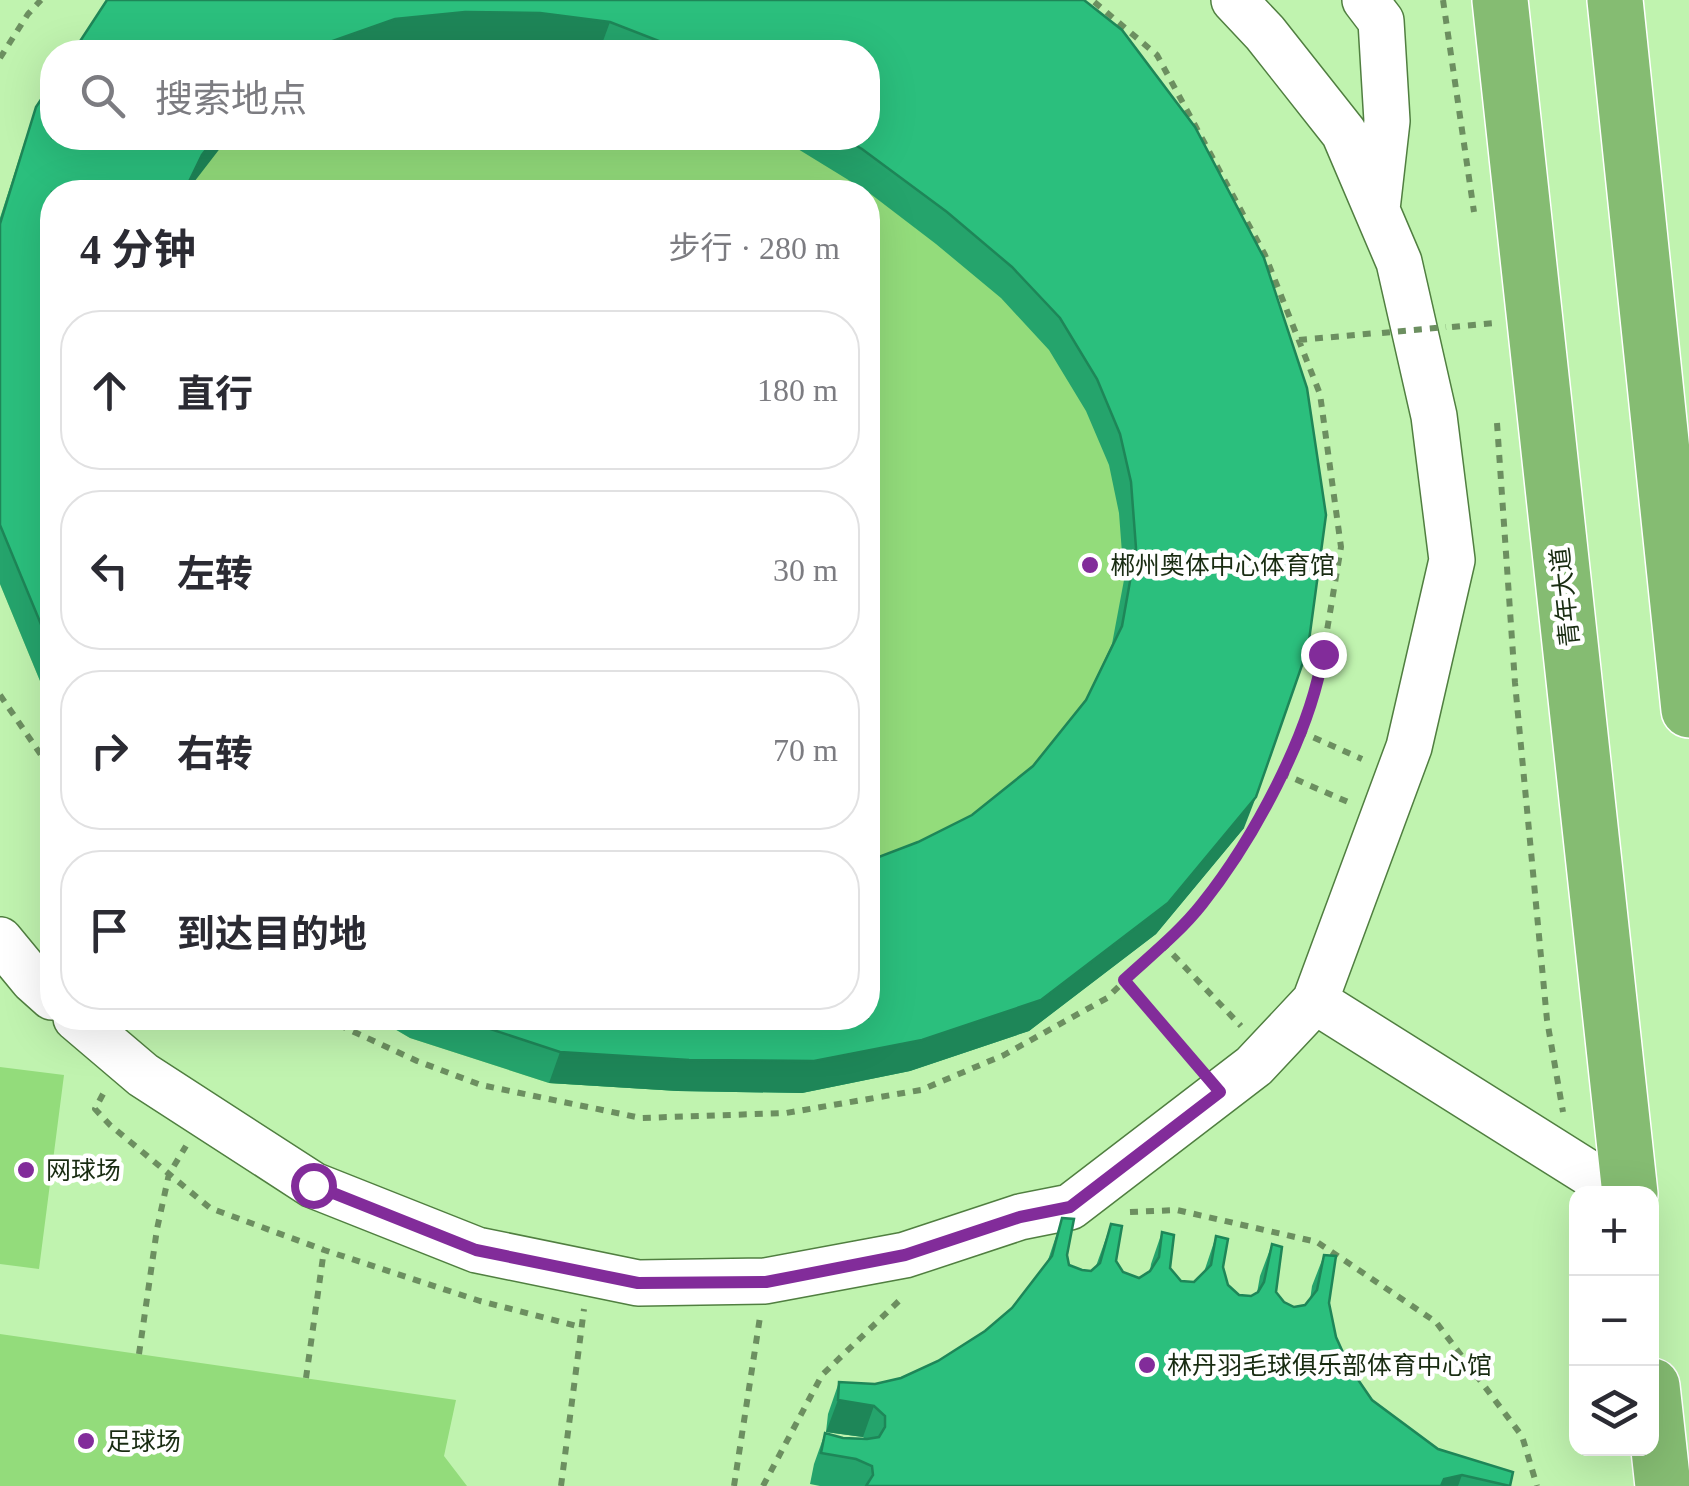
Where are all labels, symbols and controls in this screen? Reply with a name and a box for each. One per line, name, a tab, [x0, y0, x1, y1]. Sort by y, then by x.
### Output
search box	[40, 40, 880, 150]
icon: search	[75, 68, 130, 123]
text: 搜索地点	[155, 78, 307, 120]
text: 4 分钟	[80, 227, 196, 273]
text: 步行 · 280 m	[668, 230, 840, 266]
icon: ahead	[82, 363, 137, 418]
text: 180 m	[757, 372, 838, 408]
text: 直行	[177, 373, 253, 415]
icon: left	[82, 543, 137, 598]
street label: 青年大道	[1546, 546, 1584, 648]
text: 30 m	[773, 552, 838, 588]
place label: 郴州奥体中心体育馆	[1110, 552, 1335, 579]
text: 左转	[177, 553, 253, 595]
marker: 郴州奥体中心体育馆	[1079, 554, 1101, 576]
route end	[1301, 632, 1347, 678]
icon: right	[82, 723, 137, 778]
text: 70 m	[773, 732, 838, 768]
text: 右转	[177, 733, 253, 775]
icon: arrive	[82, 903, 137, 958]
text: 到达目的地	[177, 913, 367, 955]
place label: 网球场	[46, 1157, 121, 1184]
marker: 网球场	[15, 1159, 37, 1181]
route start	[291, 1163, 337, 1209]
map controls	[1569, 1186, 1659, 1456]
button: +	[1569, 1186, 1659, 1276]
button: −	[1569, 1276, 1659, 1366]
place label: 林丹羽毛球俱乐部体育中心馆	[1167, 1352, 1492, 1379]
marker: 林丹羽毛球俱乐部体育中心馆	[1136, 1354, 1158, 1376]
button: layers	[1569, 1366, 1659, 1456]
place label: 足球场	[106, 1428, 181, 1455]
marker: 足球场	[75, 1430, 97, 1452]

